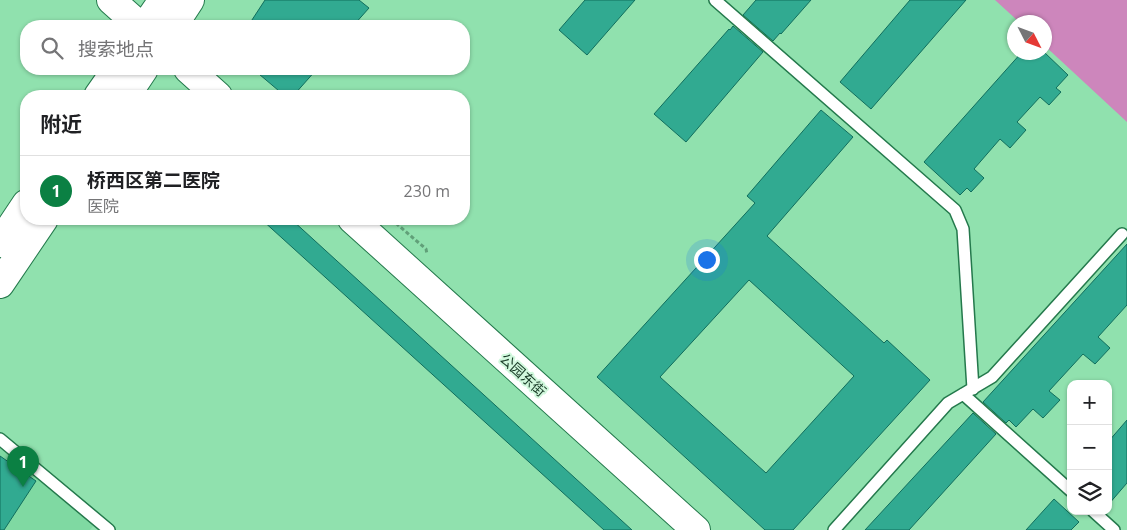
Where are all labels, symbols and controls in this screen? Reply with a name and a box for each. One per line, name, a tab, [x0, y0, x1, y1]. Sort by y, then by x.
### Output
north arrow	[1007, 15, 1052, 60]
search box	[20, 20, 470, 75]
icon: search	[38, 34, 66, 62]
text: 搜索地点	[78, 36, 154, 62]
text: 附近	[40, 110, 82, 138]
text: 桥西区第二医院	[87, 167, 220, 193]
text: 1	[51, 180, 61, 202]
text: 230 m	[404, 180, 450, 202]
text: 医院	[87, 195, 119, 217]
your location	[694, 247, 720, 273]
street label: 公园东街	[496, 349, 550, 400]
map controls	[1067, 380, 1112, 515]
button: +	[1067, 380, 1112, 425]
button: −	[1067, 425, 1112, 470]
pin: 1	[7, 446, 39, 487]
button: layers	[1067, 470, 1112, 515]

